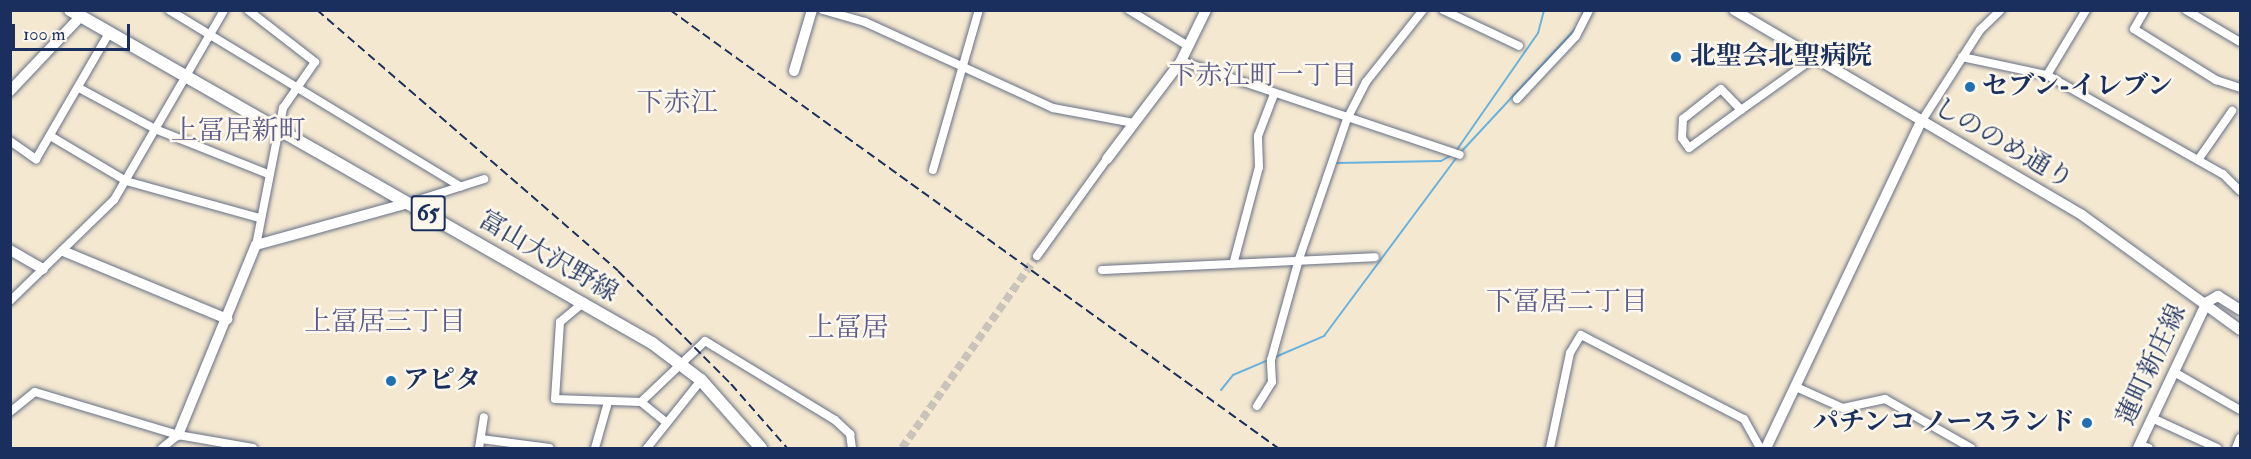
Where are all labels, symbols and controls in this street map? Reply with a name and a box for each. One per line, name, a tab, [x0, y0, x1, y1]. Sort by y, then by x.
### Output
scale bar	[15, 12, 134, 50]
text: 100 m	[23, 23, 66, 46]
place label: 北聖会北聖病院	[1690, 41, 1872, 73]
marker: 北聖会北聖病院	[1667, 48, 1685, 66]
district label: 下赤江町一丁目	[1169, 60, 1357, 92]
place label: セブン-イレブン	[1982, 71, 2175, 103]
marker: セブン-イレブン	[1963, 80, 1977, 94]
district label: 下赤江	[637, 87, 717, 119]
street label: しののめ通り	[1928, 91, 2078, 197]
district label: 上冨居新町	[171, 115, 305, 147]
road number: 65	[410, 192, 446, 234]
street label: 富山大沢野線	[473, 204, 623, 310]
district label: 下冨居二丁目	[1486, 286, 1648, 318]
street label: 蓮町新庄線	[2110, 299, 2194, 431]
district label: 上冨居三丁目	[304, 306, 466, 338]
district label: 上冨居	[808, 312, 888, 344]
place label: アピタ	[403, 365, 481, 397]
marker: アピタ	[384, 374, 398, 388]
place label: パチンコ ノースランド	[1810, 407, 2075, 439]
marker: パチンコ ノースランド	[2080, 416, 2094, 430]

